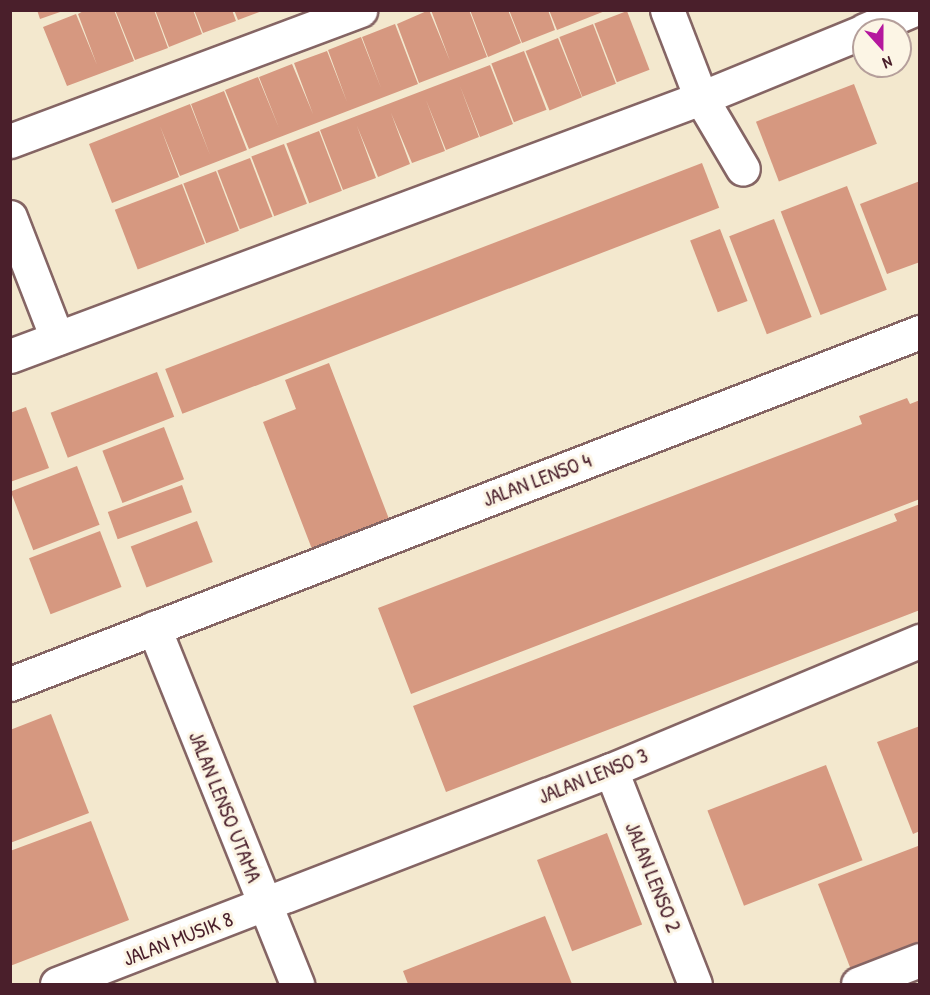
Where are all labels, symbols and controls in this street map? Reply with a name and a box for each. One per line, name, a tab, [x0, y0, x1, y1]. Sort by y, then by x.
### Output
north arrow	[852, 18, 912, 78]
text: N	[880, 51, 896, 75]
street label: JALAN LENSO 4	[479, 448, 595, 512]
street label: JALAN LENSO UTAMA	[183, 728, 267, 886]
street label: JALAN LENSO 3	[535, 743, 651, 809]
street label: JALAN LENSO 2	[620, 818, 686, 936]
street label: JALAN MUSIK 8	[120, 907, 236, 971]

